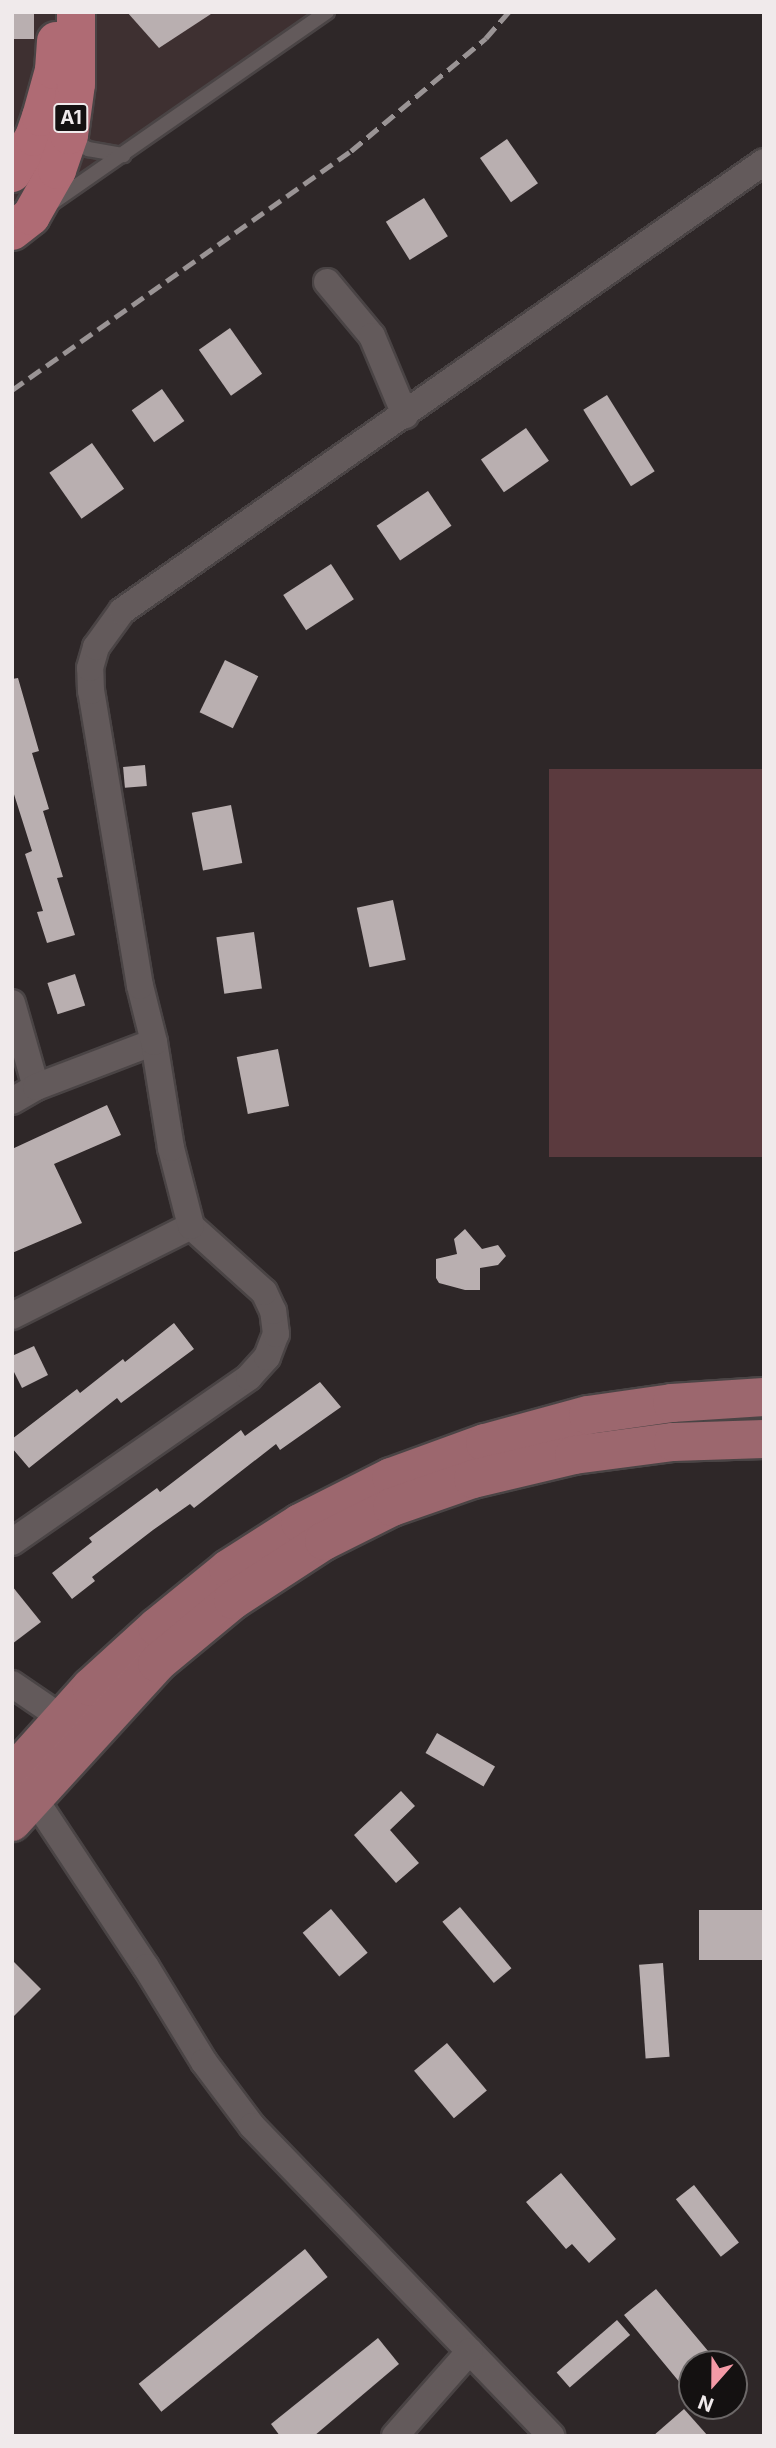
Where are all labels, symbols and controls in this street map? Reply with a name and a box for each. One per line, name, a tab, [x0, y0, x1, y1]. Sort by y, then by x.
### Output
road number: A1	[52, 102, 90, 134]
north arrow	[678, 2350, 748, 2420]
text: N	[695, 2390, 717, 2417]

